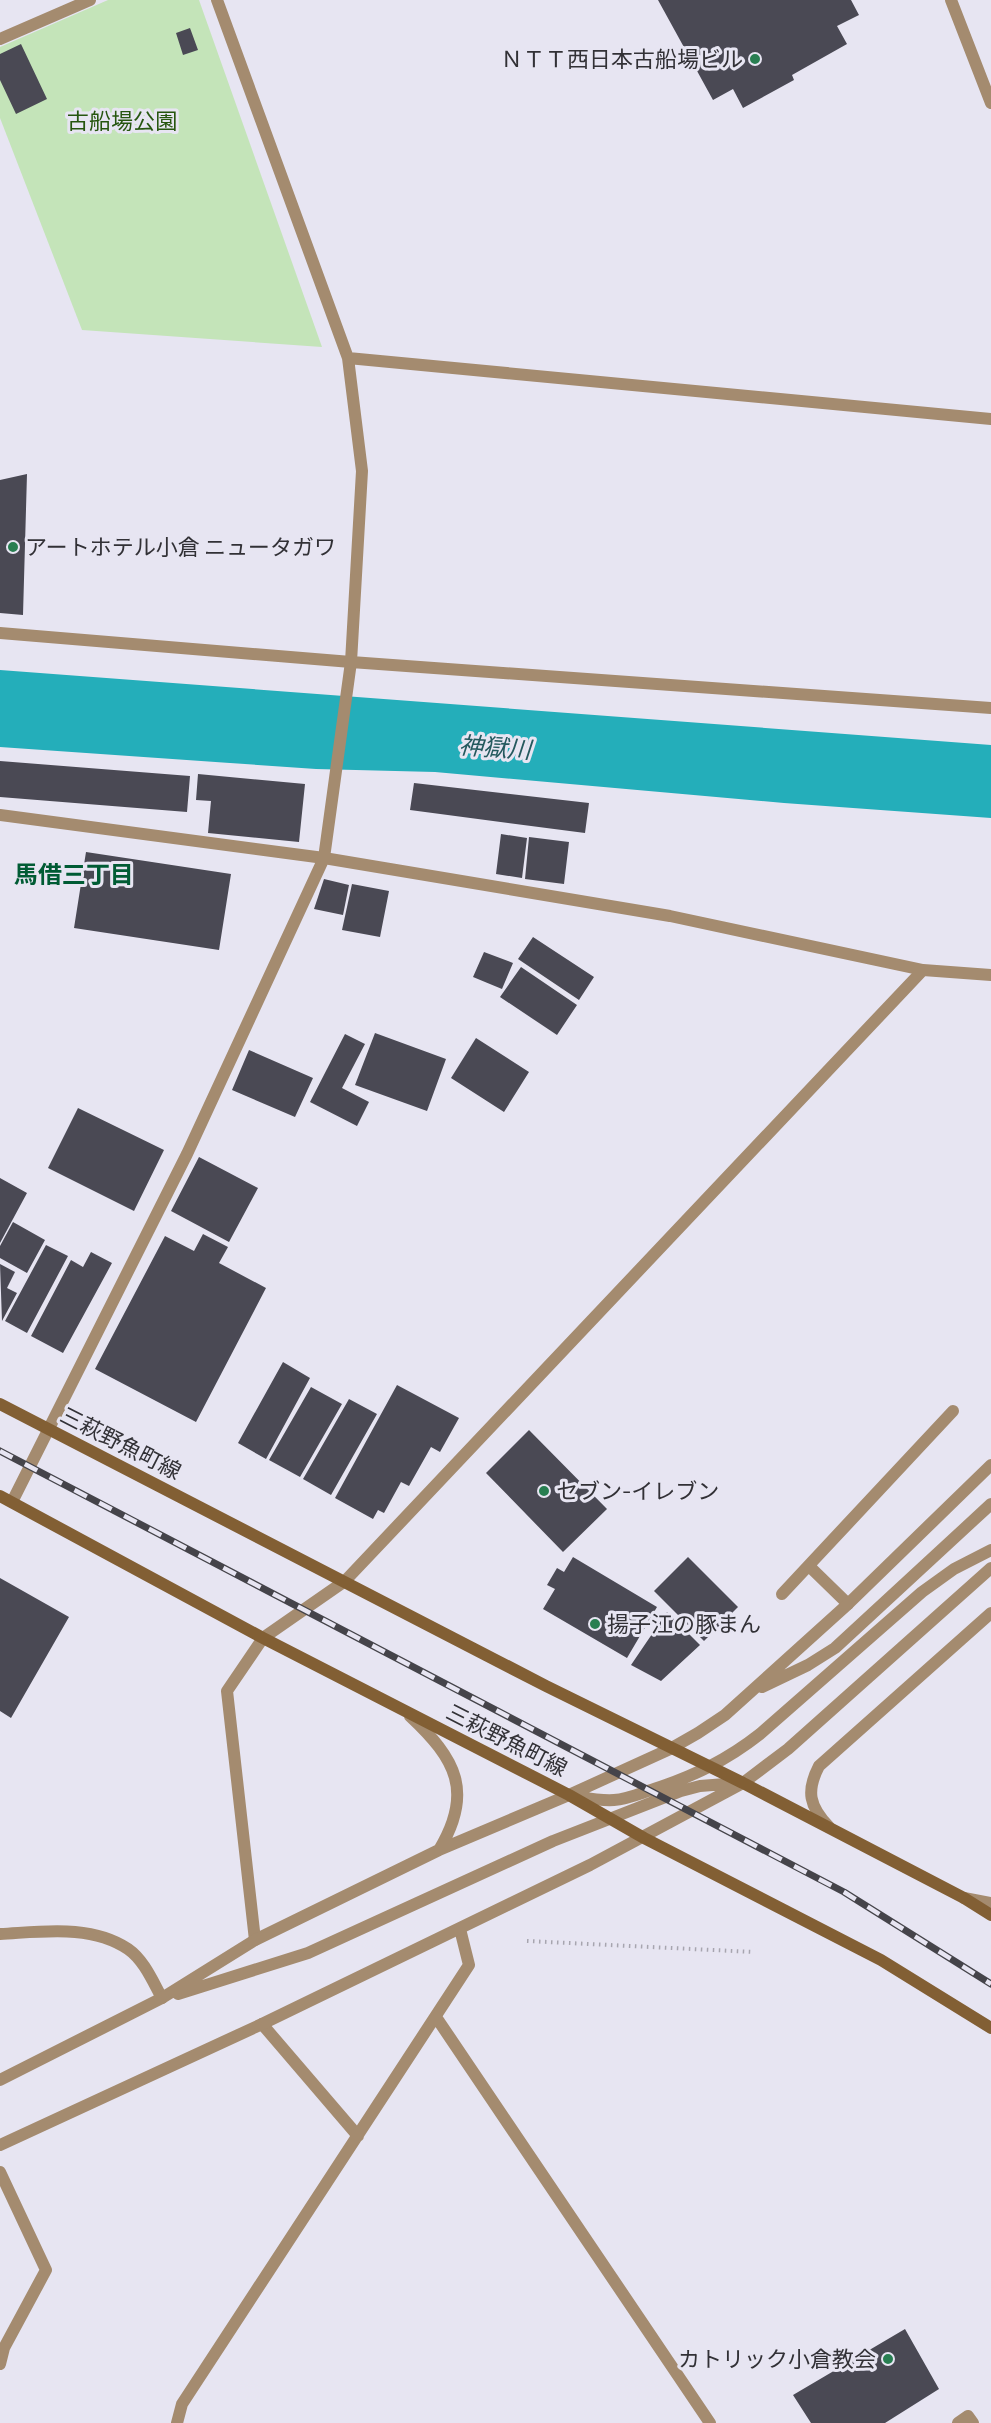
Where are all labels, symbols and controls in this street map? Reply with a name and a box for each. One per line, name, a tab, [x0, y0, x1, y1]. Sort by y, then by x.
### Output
place label: ＮＴＴ西日本古船場ビル	[501, 45, 743, 72]
marker: ＮＴＴ西日本古船場ビル	[748, 52, 762, 66]
park label: 古船場公園	[67, 107, 177, 134]
place label: アートホテル小倉 ニュータガワ	[25, 533, 336, 560]
marker: アートホテル小倉 ニュータガワ	[6, 540, 20, 554]
water label: 神獄川	[458, 730, 535, 764]
district label: 馬借三丁目	[14, 859, 134, 888]
street label: 三萩野魚町線	[56, 1401, 186, 1485]
place label: セブン-イレブン	[556, 1477, 719, 1504]
marker: セブン-イレブン	[537, 1484, 551, 1498]
place label: 揚子江の豚まん	[607, 1610, 761, 1637]
marker: 揚子江の豚まん	[588, 1617, 602, 1631]
street label: 三萩野魚町線	[442, 1698, 572, 1782]
place label: カトリック小倉教会	[678, 2345, 876, 2372]
marker: カトリック小倉教会	[881, 2352, 895, 2366]

